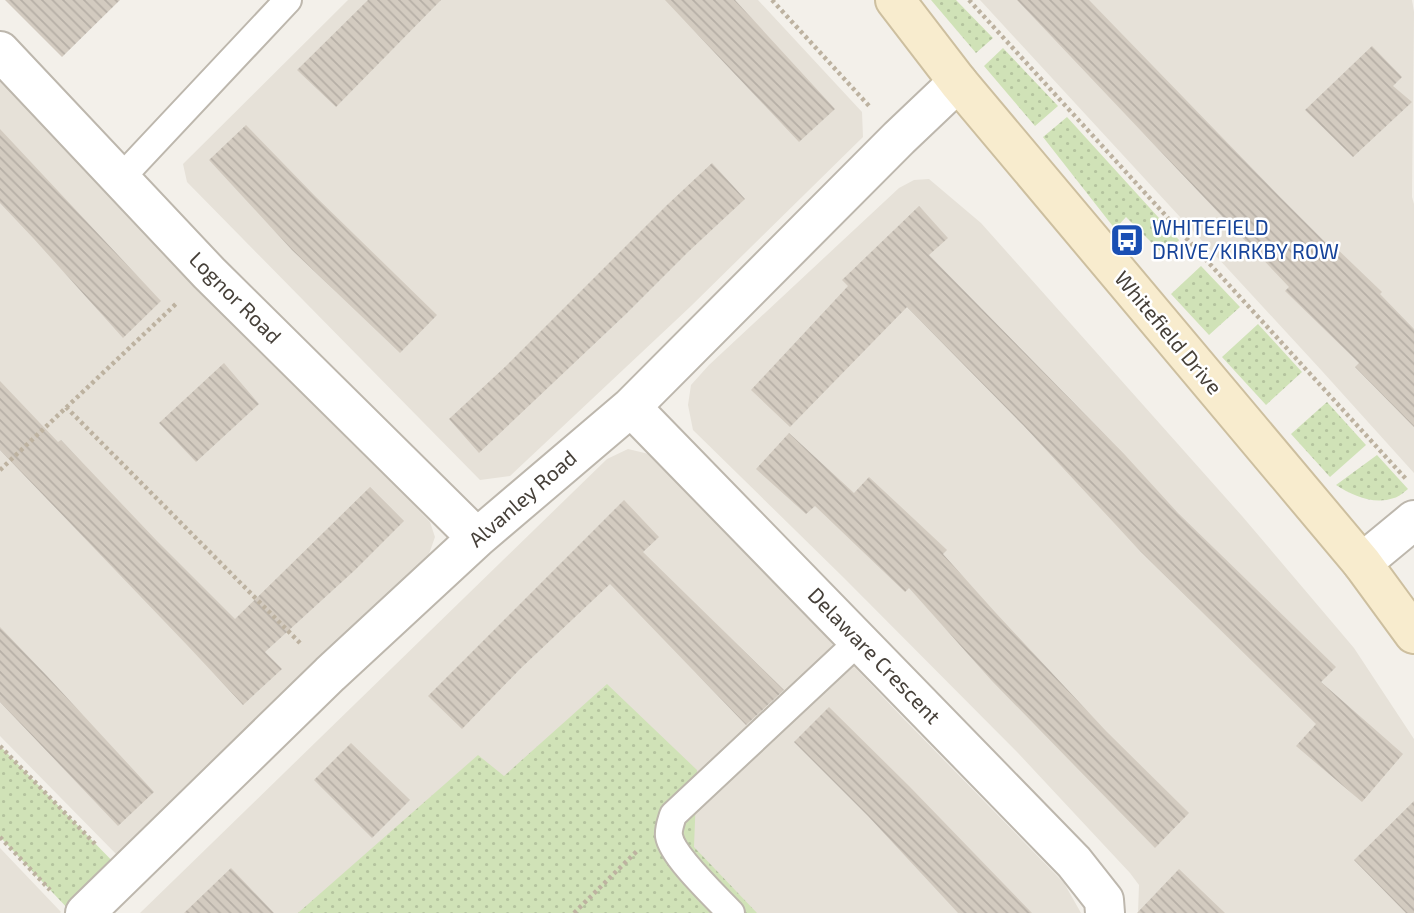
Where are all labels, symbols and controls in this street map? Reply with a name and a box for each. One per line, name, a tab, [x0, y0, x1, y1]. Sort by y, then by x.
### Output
place label: WHITEFIELD DRIVE/KIRKBY ROW	[1152, 214, 1339, 263]
bus stop icon: WHITEFIELD DRIVE/KIRKBY ROW	[1108, 221, 1146, 259]
street label: Lognor Road	[185, 246, 287, 348]
street label: Whitefield Drive	[1110, 265, 1228, 399]
street label: Alvanley Road	[463, 444, 581, 552]
street label: Delaware Crescent	[804, 582, 946, 728]

